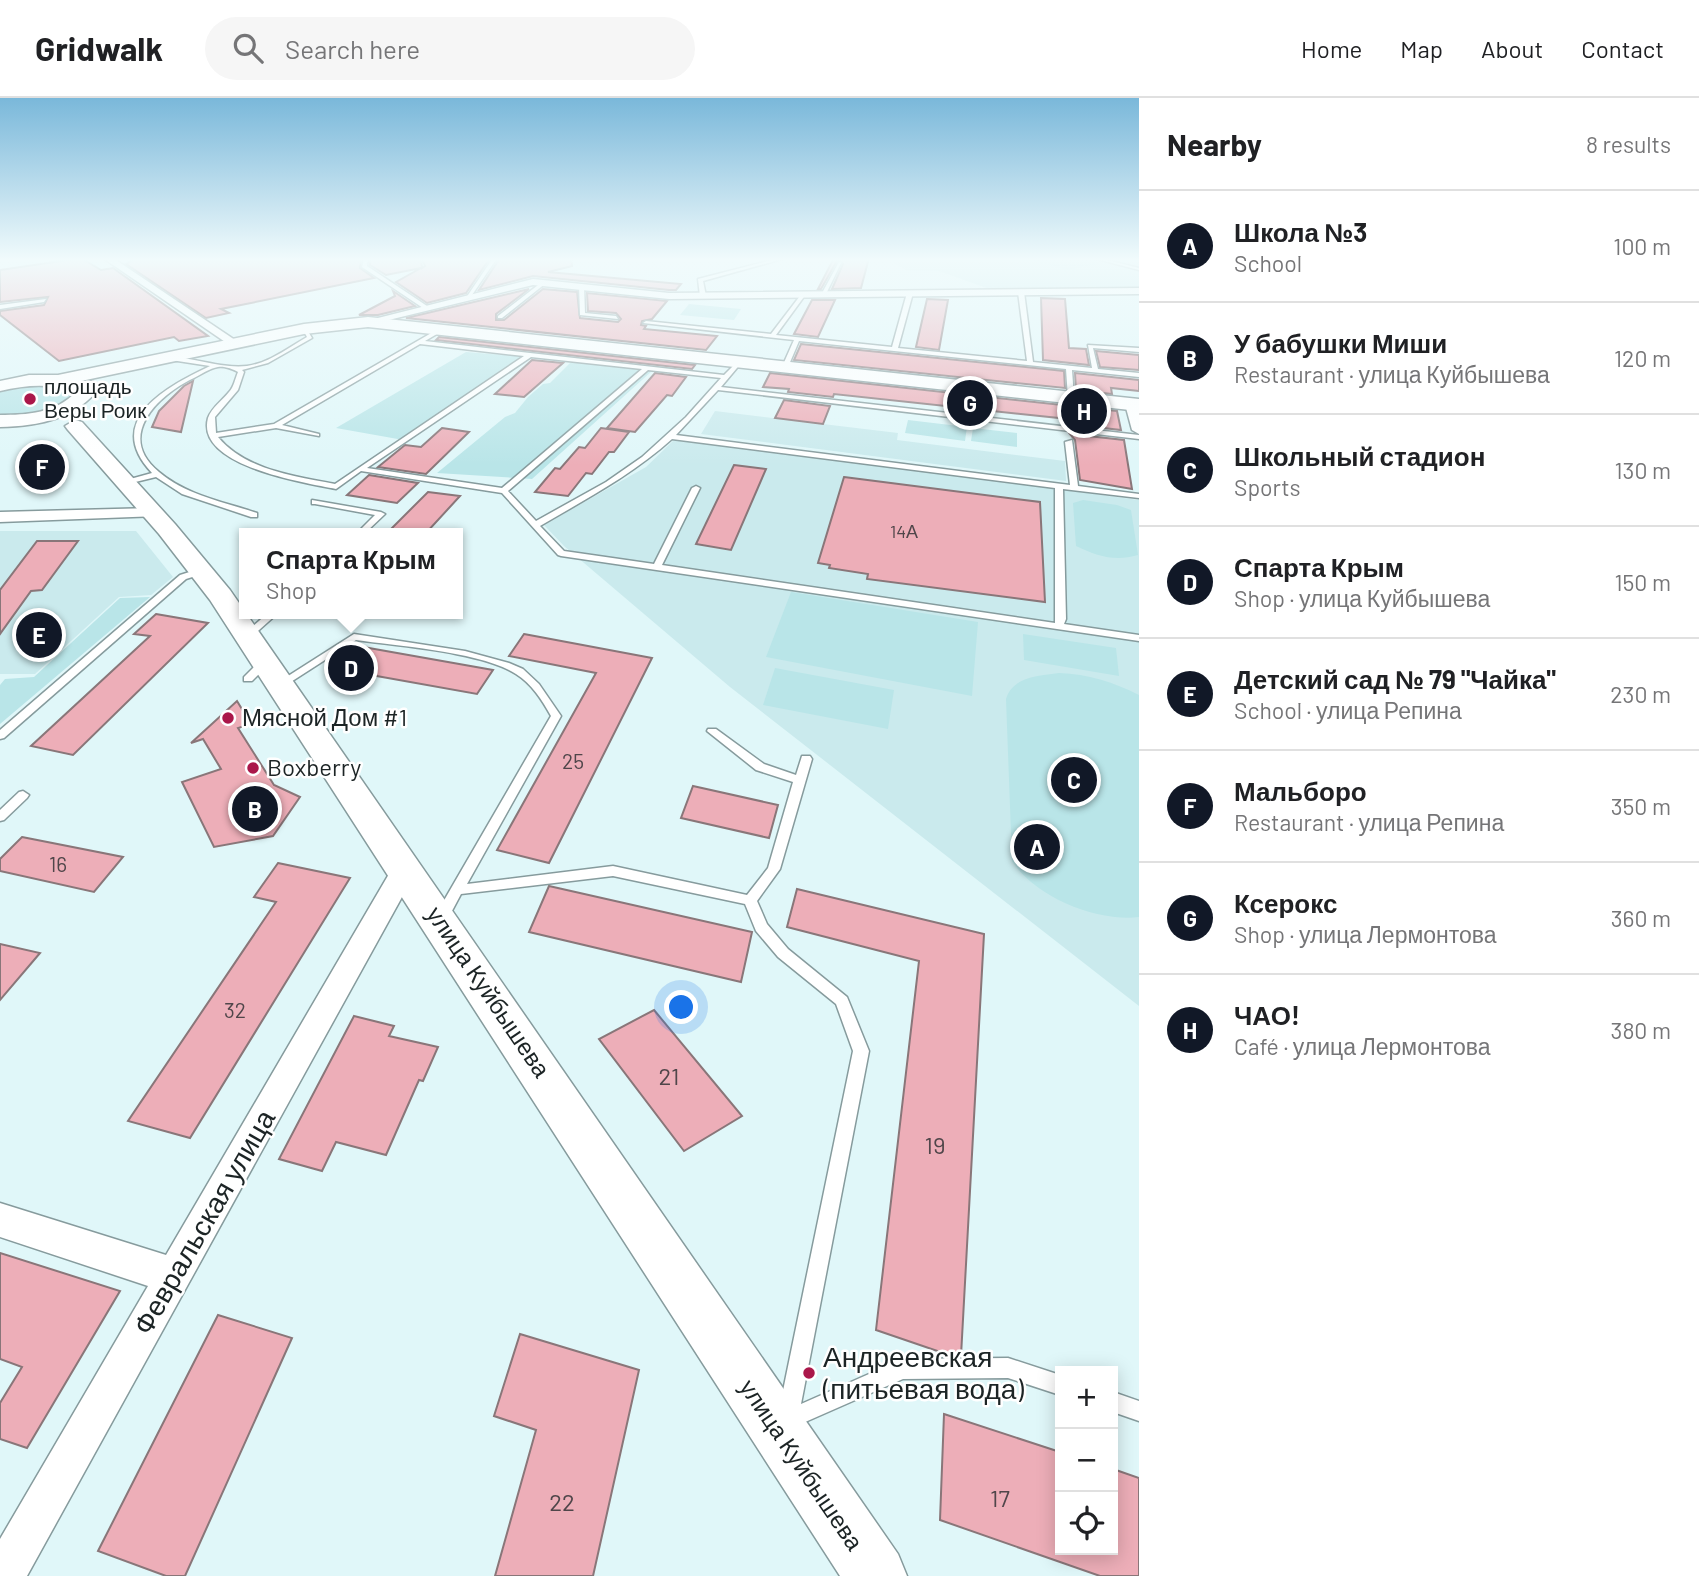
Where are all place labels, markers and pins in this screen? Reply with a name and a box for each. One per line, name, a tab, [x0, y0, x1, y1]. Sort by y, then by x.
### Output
place label: площадь Веры Роик	[44, 373, 147, 422]
pin: G	[947, 377, 993, 429]
pin: H	[1061, 385, 1107, 437]
marker: площадь Веры Роик	[22, 391, 38, 407]
pin: F	[19, 441, 65, 493]
pin: E	[16, 609, 62, 661]
pin: D	[328, 642, 374, 694]
place label: Мясной Дом #1	[242, 702, 407, 731]
marker: Мясной Дом #1	[220, 710, 236, 726]
place label: Boxberry	[267, 752, 361, 781]
pin: C	[1051, 754, 1097, 806]
marker: Boxberry	[245, 760, 261, 776]
pin: B	[232, 783, 278, 835]
pin: A	[1014, 821, 1060, 873]
place label: Андреевская (питьевая вода)	[822, 1339, 1024, 1405]
marker: Андреевская (питьевая вода)	[801, 1365, 817, 1381]

